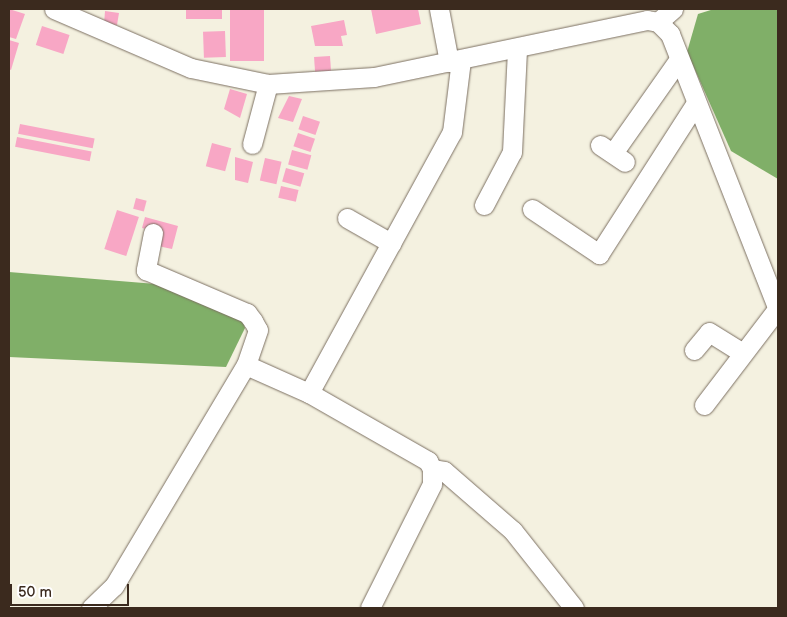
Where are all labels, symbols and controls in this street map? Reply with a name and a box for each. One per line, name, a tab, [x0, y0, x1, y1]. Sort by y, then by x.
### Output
scale bar	[12, 574, 131, 606]
text: 50 m	[18, 583, 52, 602]

